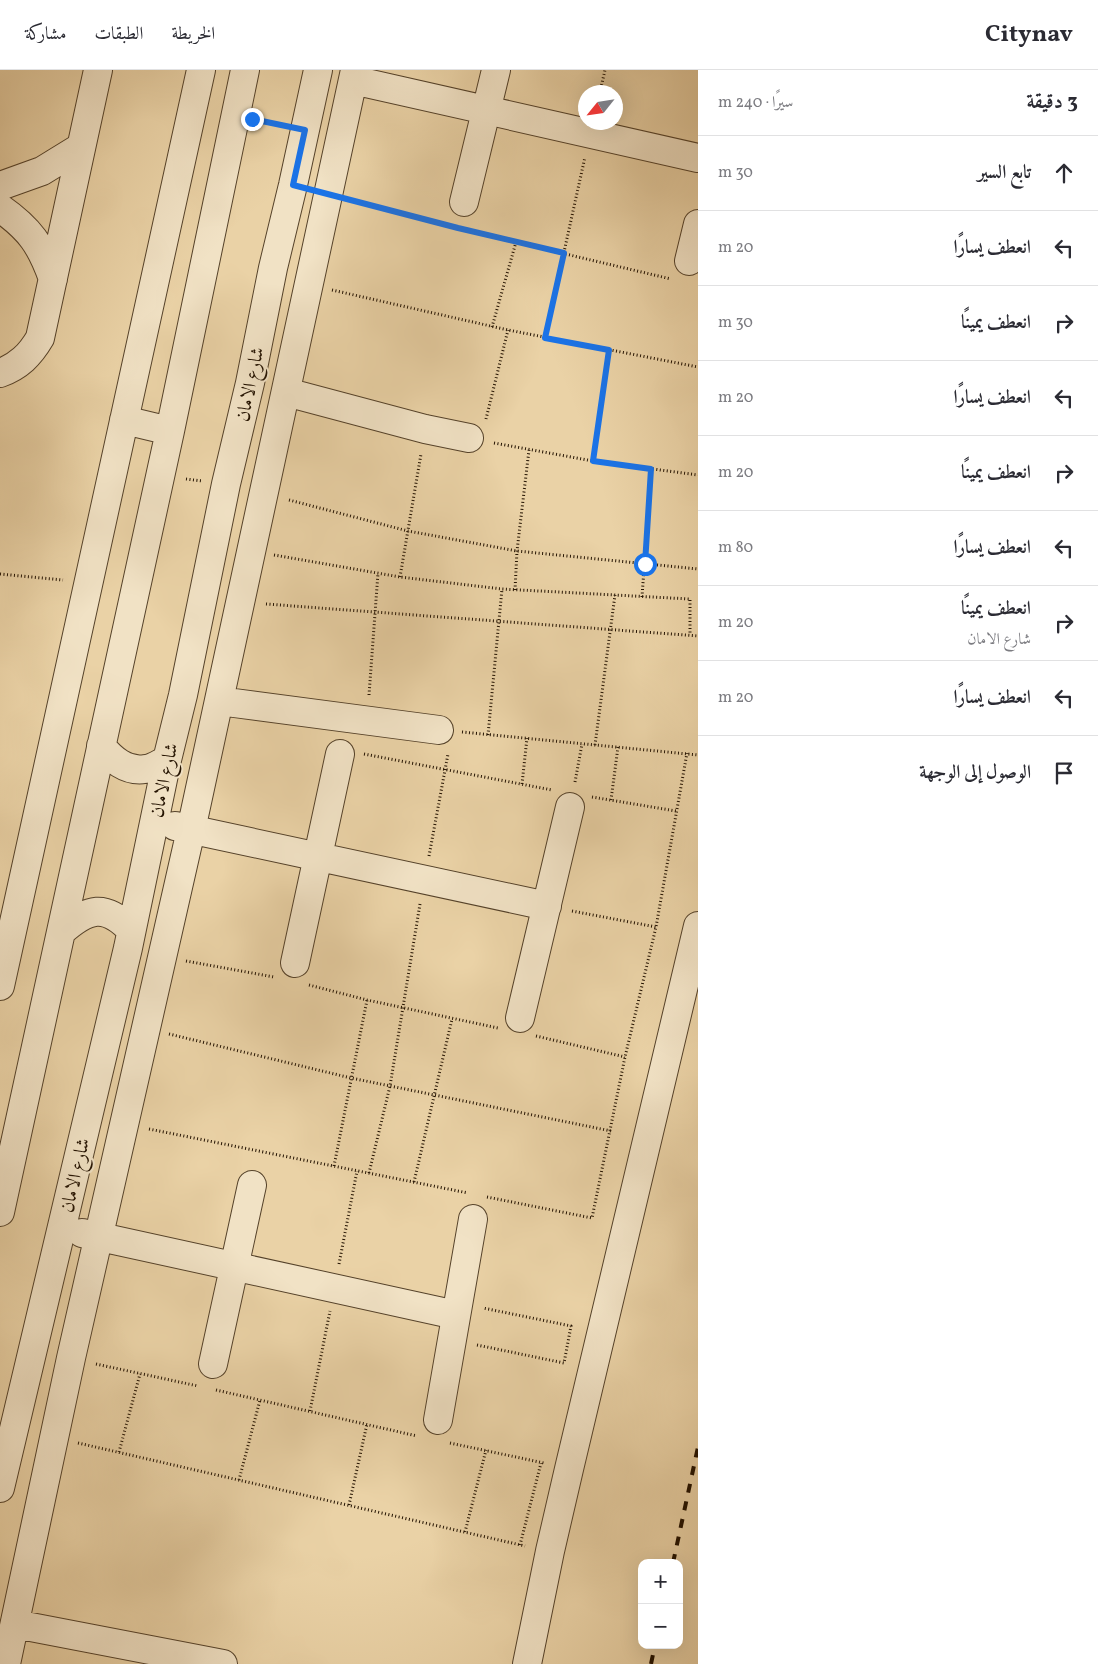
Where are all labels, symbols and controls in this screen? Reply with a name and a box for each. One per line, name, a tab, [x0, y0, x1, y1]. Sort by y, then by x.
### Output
text: Citynav	[985, 18, 1073, 52]
text: مشاركة	[25, 22, 66, 47]
text: الطبقات	[94, 22, 143, 47]
text: الخريطة	[171, 22, 215, 47]
north arrow	[578, 85, 623, 130]
text: 3 دقيقة	[1026, 88, 1078, 117]
text: سيرًا · 240 m	[718, 92, 793, 114]
route end	[241, 108, 264, 131]
icon: ahead	[1050, 159, 1078, 187]
text: تابع السير	[978, 160, 1031, 186]
text: 30 m	[718, 162, 753, 184]
icon: left	[1050, 234, 1078, 262]
text: انعطف يسارًا	[953, 235, 1031, 261]
text: 20 m	[718, 237, 753, 259]
icon: right	[1050, 309, 1078, 337]
text: انعطف يمينًا	[961, 310, 1031, 336]
text: 30 m	[718, 312, 753, 334]
street label: شارع الامان	[230, 345, 273, 424]
icon: left	[1050, 384, 1078, 412]
text: انعطف يسارًا	[953, 385, 1031, 411]
text: 20 m	[718, 387, 753, 409]
icon: right	[1050, 459, 1078, 487]
text: انعطف يمينًا	[961, 460, 1031, 486]
text: 20 m	[718, 462, 753, 484]
icon: left	[1050, 534, 1078, 562]
text: انعطف يسارًا	[953, 535, 1031, 561]
text: 80 m	[718, 537, 753, 559]
route start	[634, 553, 657, 576]
text: انعطف يمينًا	[961, 596, 1031, 622]
icon: right	[1050, 609, 1078, 637]
text: 20 m	[718, 612, 753, 634]
text: شارع الامان	[967, 629, 1031, 651]
icon: left	[1050, 684, 1078, 712]
text: انعطف يسارًا	[953, 685, 1031, 711]
text: 20 m	[718, 687, 753, 709]
street label: شارع الامان	[144, 741, 187, 820]
icon: arrive	[1050, 759, 1078, 787]
text: الوصول إلى الوجهة	[919, 760, 1031, 786]
street label: شارع الامان	[55, 1136, 98, 1215]
map controls	[638, 1559, 683, 1649]
button: +	[638, 1559, 683, 1604]
button: −	[638, 1604, 683, 1649]

